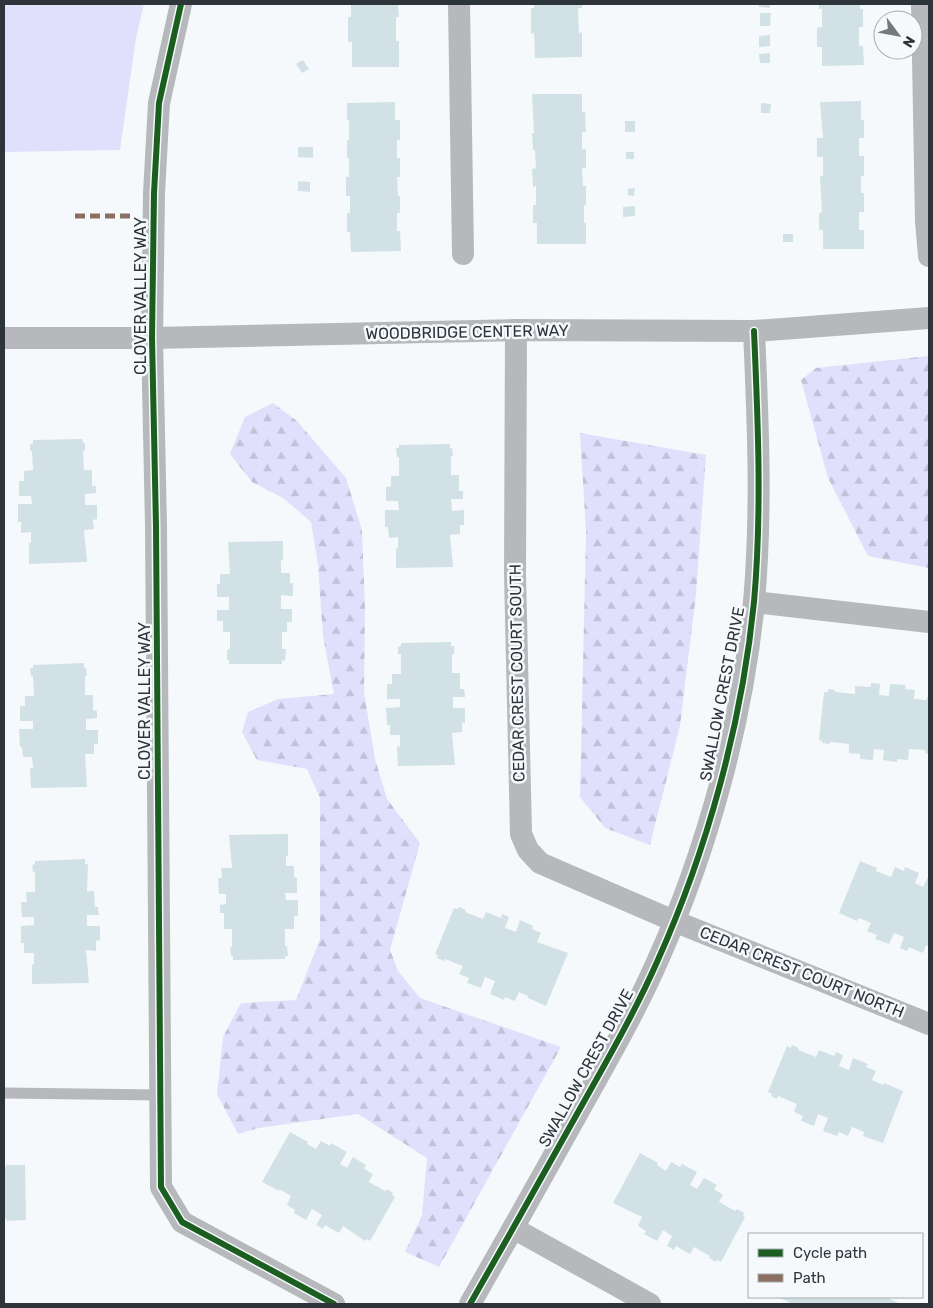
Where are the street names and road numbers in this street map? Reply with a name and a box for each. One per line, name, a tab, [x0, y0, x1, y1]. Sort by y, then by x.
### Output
street label: CLOVER VALLEY WAY	[131, 217, 150, 375]
street label: WOODBRIDGE CENTER WAY	[365, 321, 569, 343]
street label: CEDAR CREST COURT SOUTH	[506, 564, 528, 782]
street label: SWALLOW CREST DRIVE	[696, 605, 748, 783]
street label: CLOVER VALLEY WAY	[135, 622, 154, 780]
street label: CEDAR CREST COURT NORTH	[697, 922, 907, 1022]
street label: SWALLOW CREST DRIVE	[535, 986, 637, 1150]

